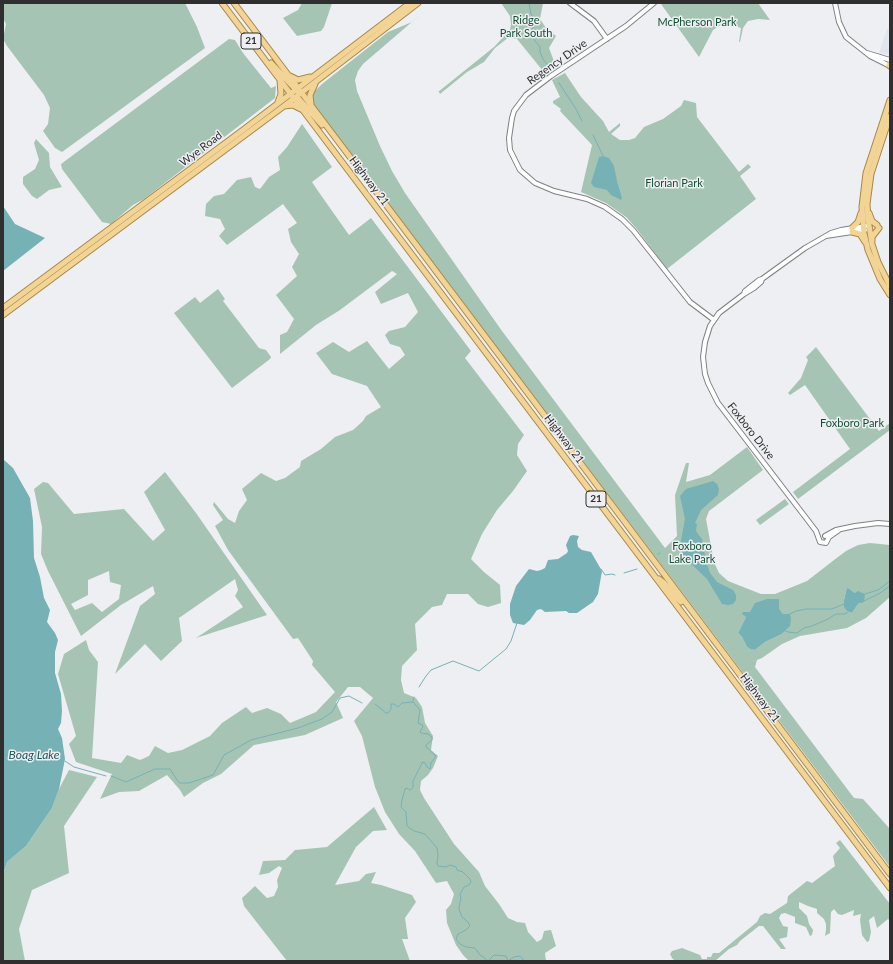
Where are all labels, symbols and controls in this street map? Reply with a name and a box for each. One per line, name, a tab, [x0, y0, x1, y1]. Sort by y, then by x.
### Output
park label: Ridge Park South	[500, 13, 552, 39]
park label: McPherson Park	[657, 15, 737, 29]
road number: 21	[241, 33, 261, 49]
street label: Regency Drive	[525, 37, 589, 87]
street label: Wye Road	[177, 129, 225, 169]
street label: Highway 21	[346, 154, 392, 208]
park label: Florian Park	[645, 176, 703, 190]
street label: Foxboro Drive	[725, 400, 777, 462]
street label: Highway 21	[541, 412, 587, 466]
park label: Foxboro Park	[820, 416, 884, 430]
road number: 21	[586, 491, 606, 507]
park label: Foxboro Lake Park	[669, 539, 715, 565]
street label: Highway 21	[737, 671, 783, 725]
water label: Boag Lake	[9, 748, 59, 762]

